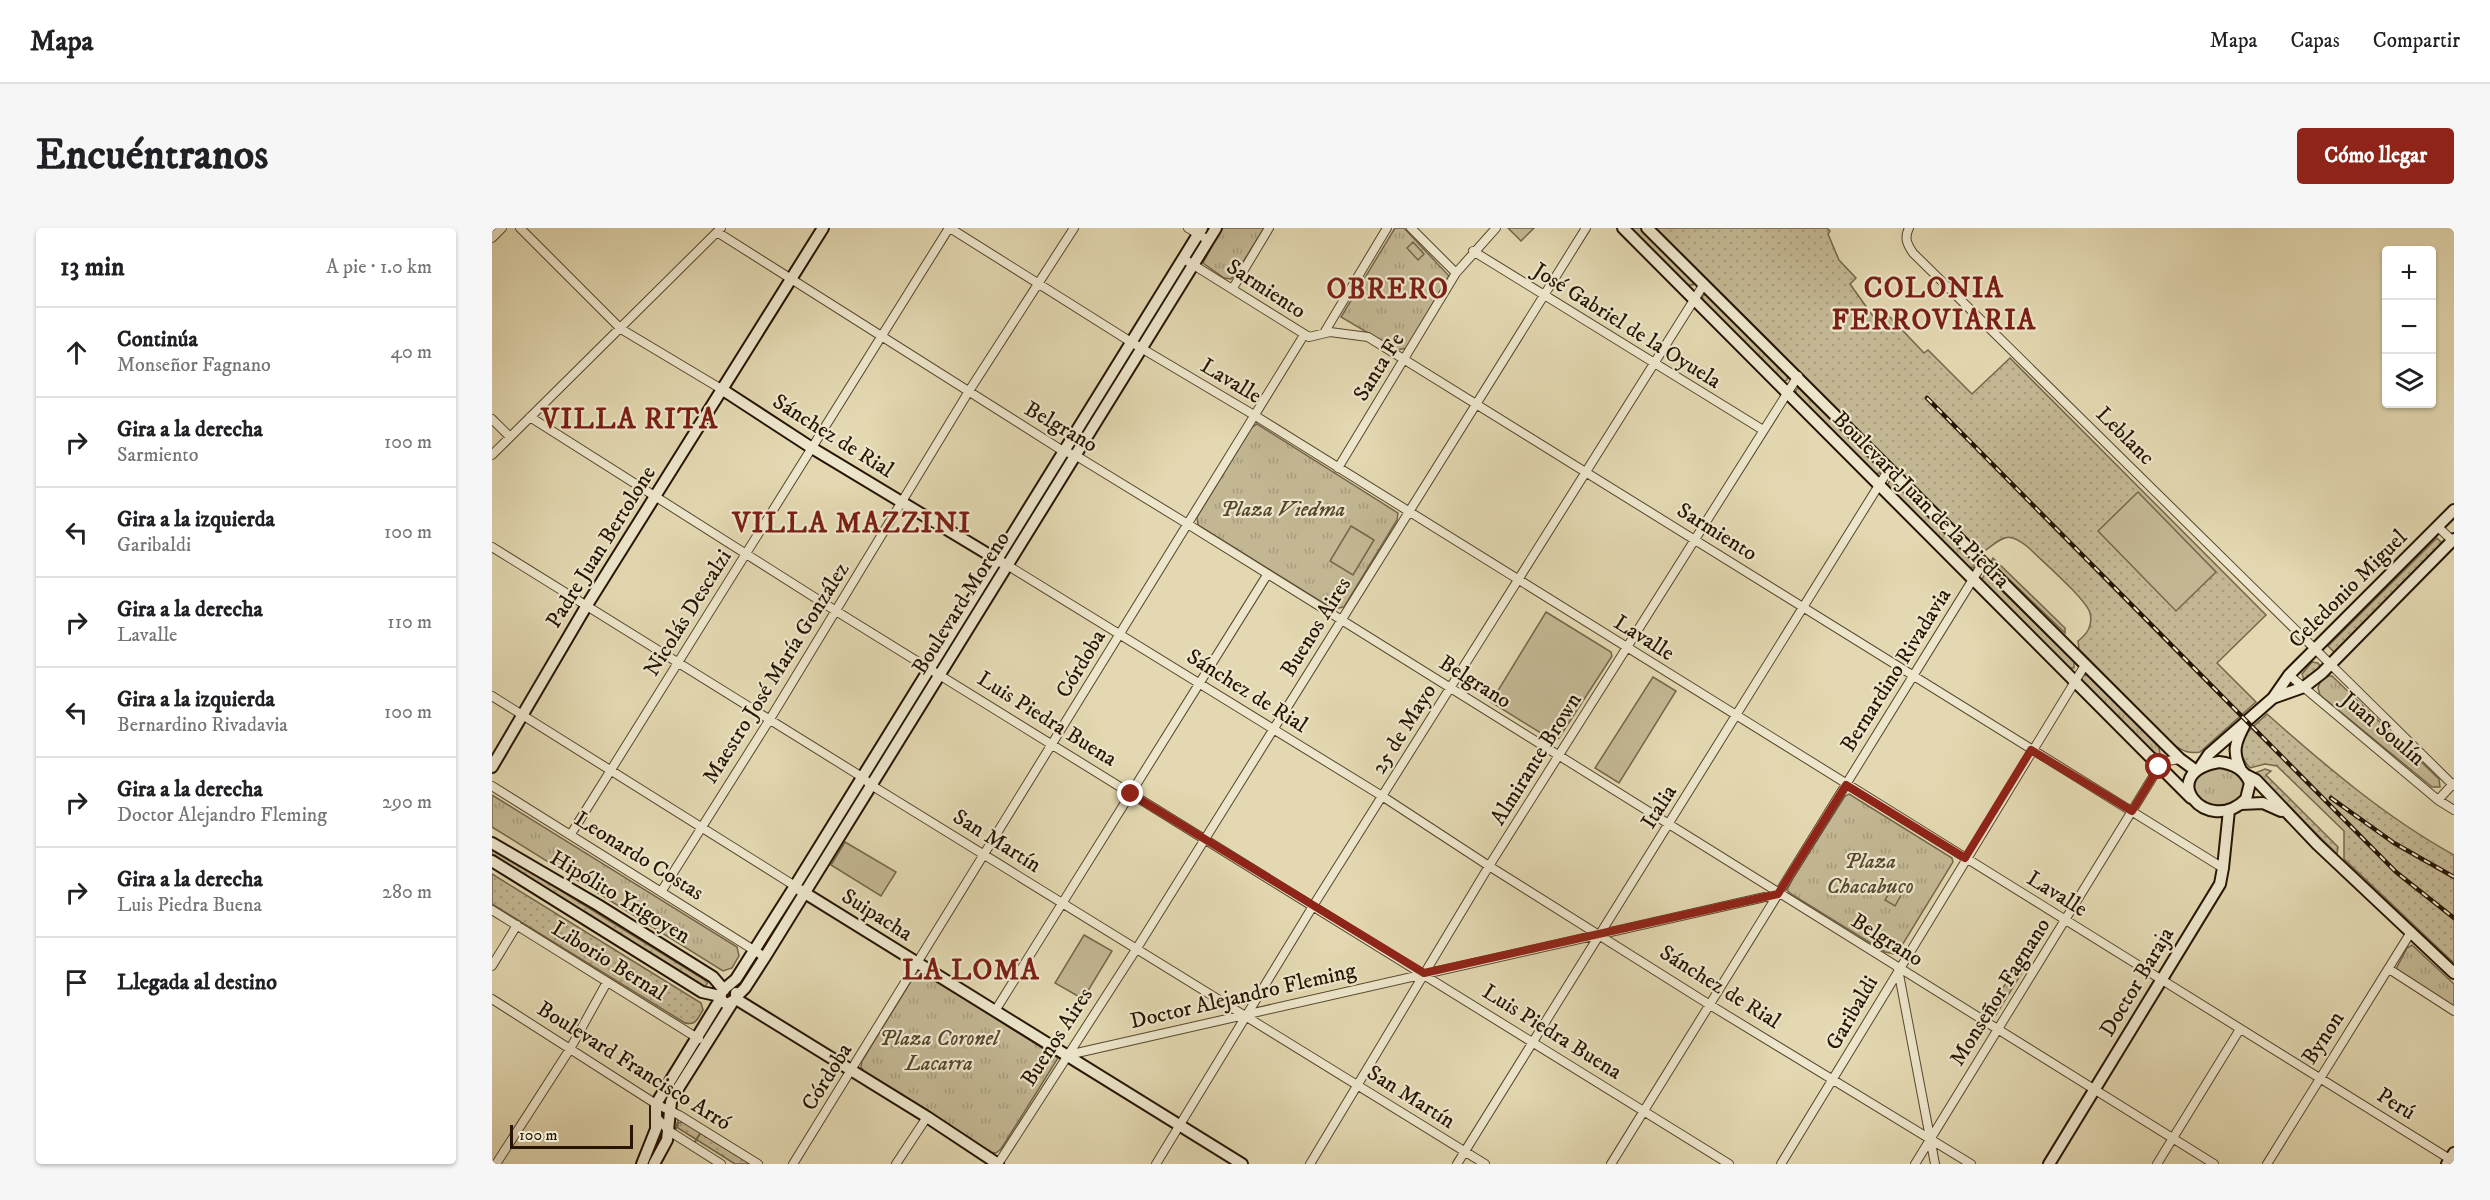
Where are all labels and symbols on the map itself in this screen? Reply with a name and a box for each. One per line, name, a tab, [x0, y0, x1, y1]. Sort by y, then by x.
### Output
street label: Sarmiento	[1221, 253, 1311, 325]
street label: José Gabriel de la Oyuela	[1526, 256, 1727, 395]
district label: COLONIA FERROVIARIA	[1831, 271, 2037, 338]
district label: OBRERO	[1327, 272, 1449, 307]
street label: Santa Fe	[1348, 328, 1410, 406]
street label: Lavalle	[1196, 352, 1266, 410]
street label: Sánchez de Rial	[767, 388, 899, 484]
street label: Belgrano	[1020, 395, 1102, 459]
street label: Leblanc	[2090, 401, 2160, 471]
district label: VILLA RITA	[540, 402, 719, 437]
street label: Boulevard Juan de la Piedra	[1827, 406, 2016, 595]
street label: Padre Juan Bertolone	[540, 461, 662, 633]
park label: Plaza Viedma	[1221, 496, 1345, 523]
street label: Sarmiento	[1672, 497, 1762, 567]
district label: VILLA MAZZINI	[732, 506, 971, 541]
street label: Celedonio Miguel	[2283, 524, 2413, 654]
street label: Boulevard Moreno	[906, 526, 1016, 680]
street label: Nicolás Descalzi	[638, 544, 738, 682]
street label: Maestro José María González	[697, 557, 855, 789]
street label: Buenos Aires	[1275, 572, 1357, 682]
street label: Bernardino Rivadavia	[1835, 583, 1958, 757]
street label: Lavalle	[1609, 609, 1679, 667]
street label: Córdoba	[1050, 624, 1112, 703]
street label: Sánchez de Rial	[1181, 643, 1313, 739]
street label: Belgrano	[1434, 649, 1516, 715]
street label: Luis Piedra Buena	[972, 665, 1122, 773]
street label: 25 de Mayo	[1366, 679, 1442, 779]
street label: Juan Soulín	[2334, 685, 2431, 772]
street label: Almirante Brown	[1485, 687, 1588, 830]
route start	[2145, 753, 2171, 779]
street label: Italia	[1635, 779, 1683, 834]
route end	[1117, 780, 1143, 806]
street label: San Martín	[948, 803, 1047, 879]
street label: Leonardo Costas	[569, 805, 709, 907]
street label: Hipólito Yrigoyen	[545, 844, 696, 950]
park label: Plaza Chacabuco	[1826, 848, 1914, 900]
street label: Lavalle	[2022, 865, 2092, 923]
street label: Suipacha	[837, 883, 918, 948]
street label: Belgrano	[1846, 907, 1928, 973]
street label: Monseñor Fagnano	[1944, 913, 2056, 1071]
street label: Liborio Bernal	[547, 915, 672, 1007]
street label: Doctor Baraja	[2094, 922, 2180, 1041]
street label: Sánchez de Rial	[1654, 939, 1786, 1035]
district label: LA LOMA	[902, 953, 1040, 988]
street label: Doctor Alejandro Fleming	[1127, 957, 1359, 1035]
street label: Garibaldi	[1820, 971, 1884, 1055]
street label: Luis Piedra Buena	[1477, 978, 1627, 1086]
street label: Buenos Aires	[1015, 983, 1099, 1091]
street label: Boulevard Francisco Arró	[532, 995, 736, 1137]
street label: Bynon	[2296, 1006, 2350, 1070]
park label: Plaza Coronel Lacarra	[879, 1025, 1001, 1077]
street label: Córdoba	[796, 1038, 859, 1116]
street label: San Martín	[1362, 1059, 1461, 1135]
street label: Perú	[2372, 1082, 2420, 1126]
scale bar	[510, 1122, 633, 1150]

